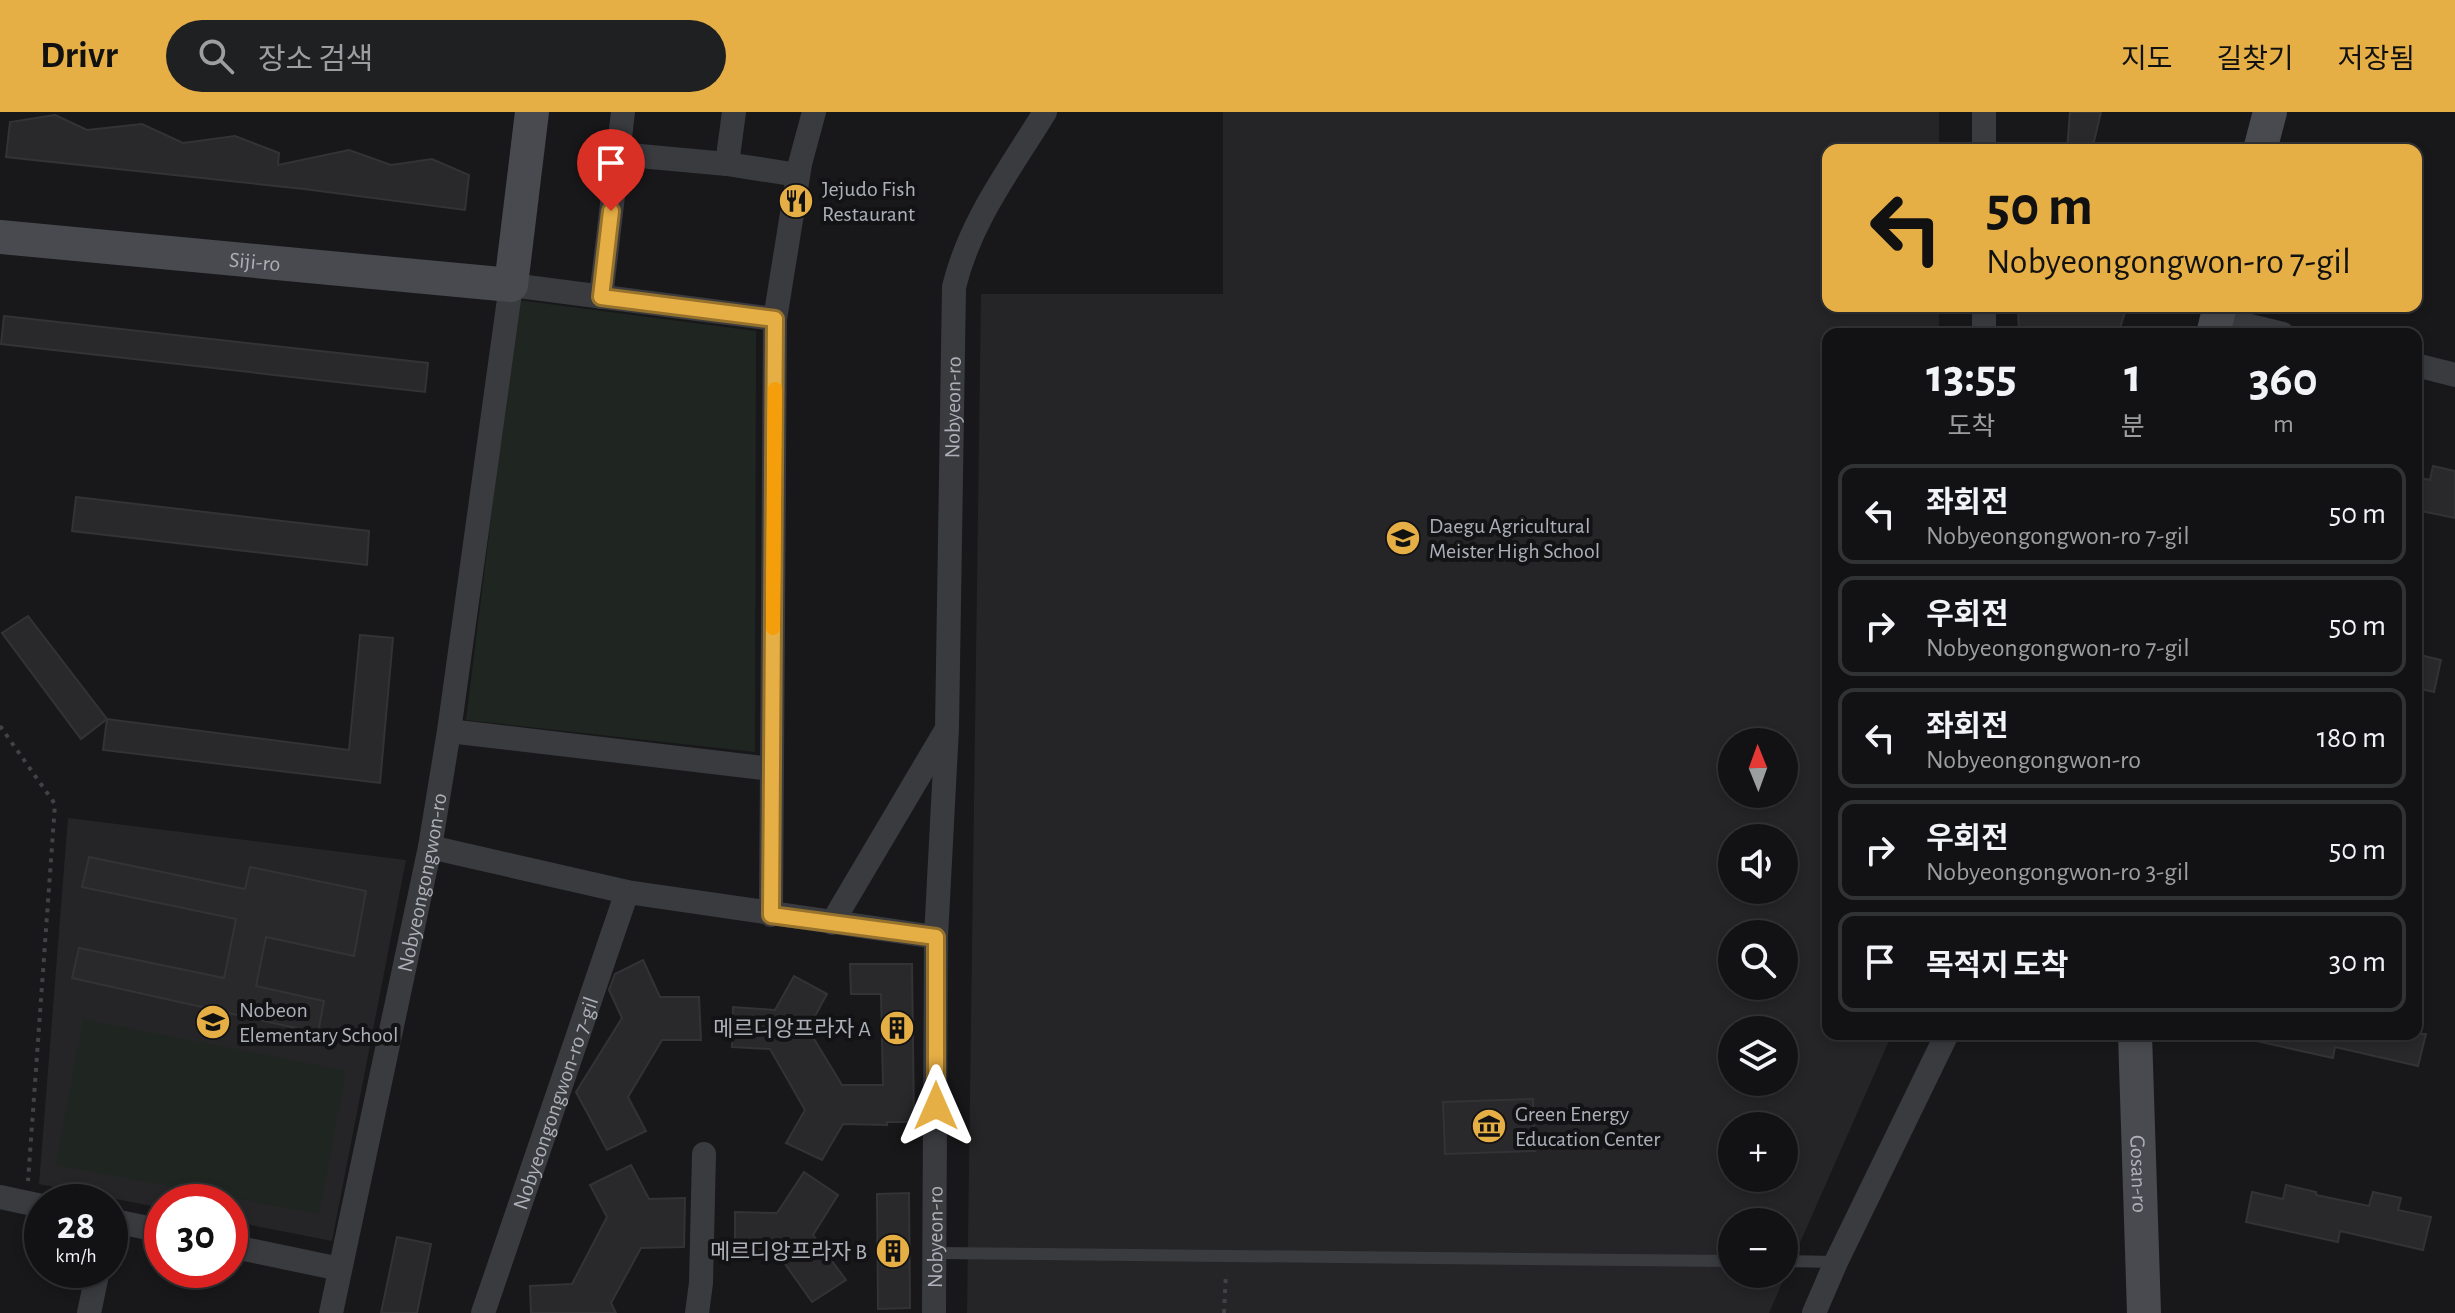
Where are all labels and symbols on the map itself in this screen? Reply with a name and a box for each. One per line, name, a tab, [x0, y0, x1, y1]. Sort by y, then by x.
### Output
pin	[577, 129, 645, 211]
place label: Jejudo Fish Restaurant	[822, 178, 916, 225]
restaurant icon: Jejudo Fish Restaurant	[777, 182, 815, 220]
street label: Siji-ro	[228, 249, 281, 275]
street label: Nobyeon-ro	[941, 356, 965, 459]
place label: Daegu Agricultural Meister High School	[1429, 515, 1600, 562]
school or university icon: Daegu Agricultural Meister High School	[1384, 519, 1422, 557]
north arrow	[1718, 728, 1798, 808]
street label: Nobyeongongwon-ro	[394, 791, 451, 974]
street label: Nobyeongongwon-ro 7-gil	[509, 994, 602, 1212]
place label: Nobeon Elementary School	[239, 999, 399, 1046]
school or university icon: Nobeon Elementary School	[194, 1003, 232, 1041]
building icon: 메르디앙프라자 A	[878, 1009, 916, 1047]
place label: 메르디앙프라자 A	[713, 1017, 871, 1040]
position arrow	[894, 1064, 978, 1148]
place label: Green Energy Education Center	[1515, 1103, 1660, 1150]
museum icon: Green Energy Education Center	[1470, 1107, 1508, 1145]
street label: Gosan-ro	[2126, 1135, 2151, 1213]
speed limit sign: 30	[144, 1184, 248, 1288]
street label: Nobyeon-ro	[924, 1186, 947, 1288]
building icon: 메르디앙프라자 B	[874, 1232, 912, 1270]
place label: 메르디앙프라자 B	[710, 1240, 867, 1263]

